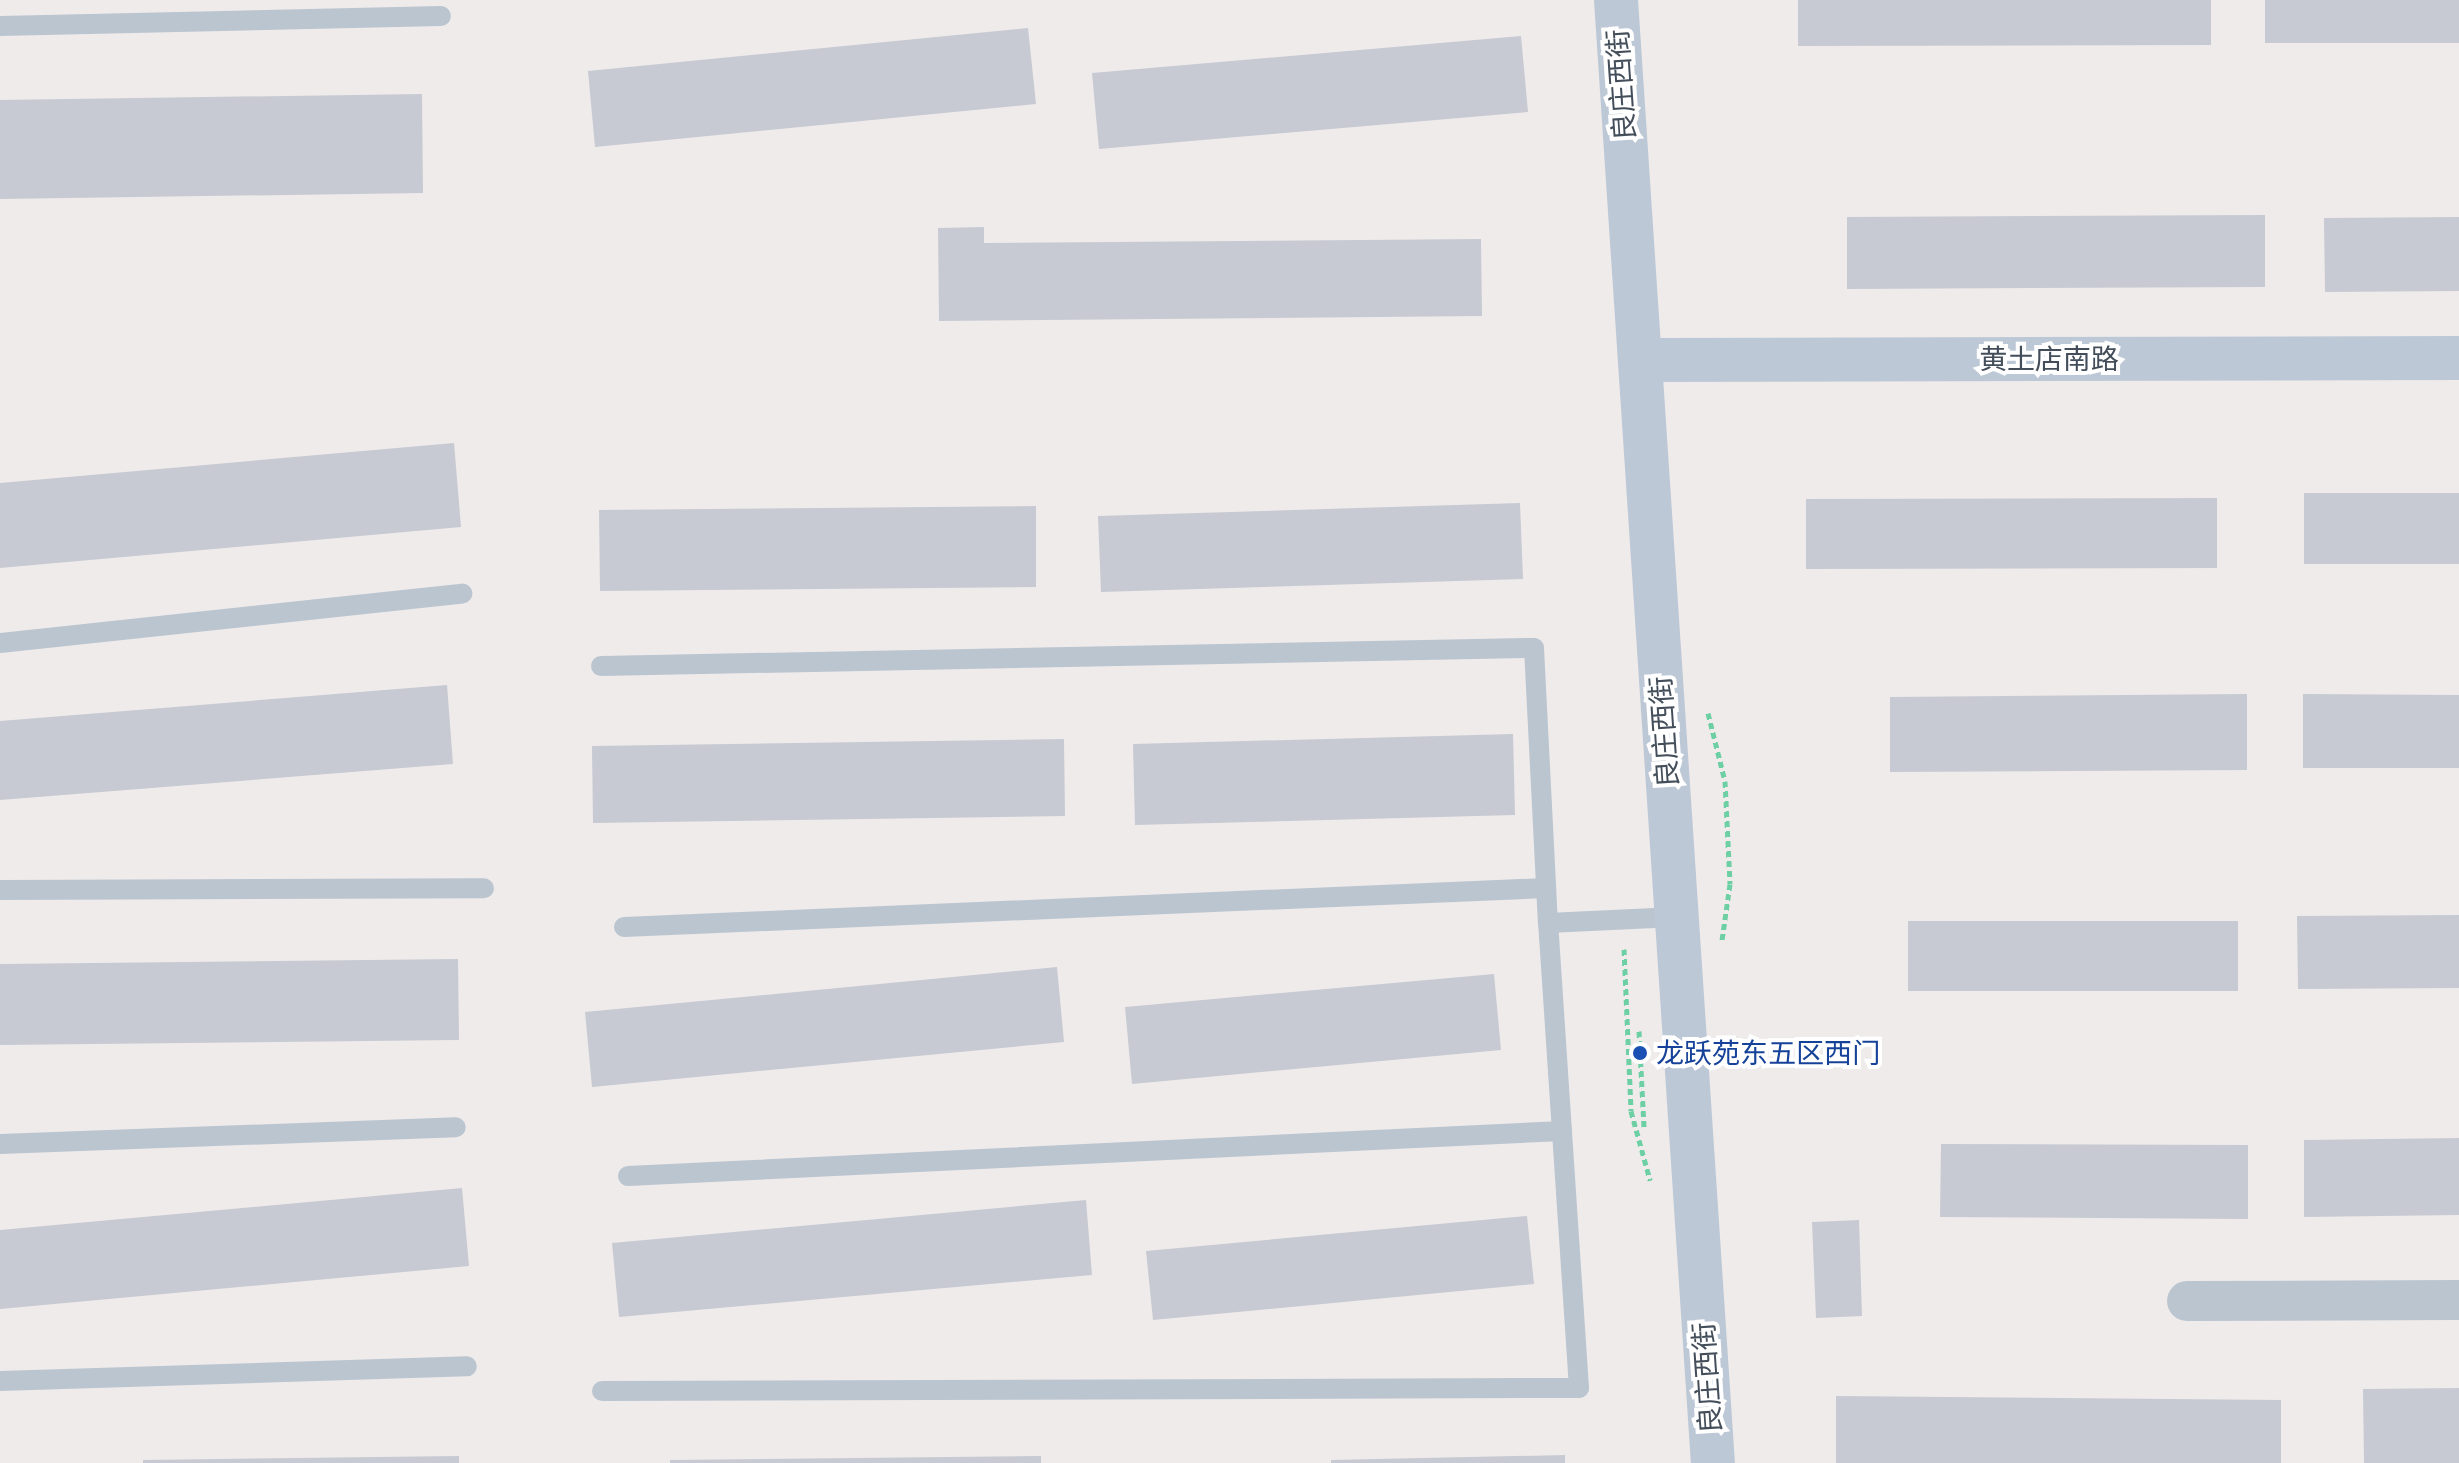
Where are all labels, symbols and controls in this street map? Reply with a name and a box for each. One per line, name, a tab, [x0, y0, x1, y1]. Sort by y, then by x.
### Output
street label: 良庄西街	[1600, 28, 1642, 142]
street label: 黄土店南路	[1979, 342, 2119, 376]
street label: 良庄西街	[1643, 675, 1685, 789]
place label: 龙跃苑东五区西门	[1656, 1036, 1880, 1070]
marker: 龙跃苑东五区西门	[1631, 1044, 1649, 1062]
street label: 良庄西街	[1686, 1321, 1728, 1435]

